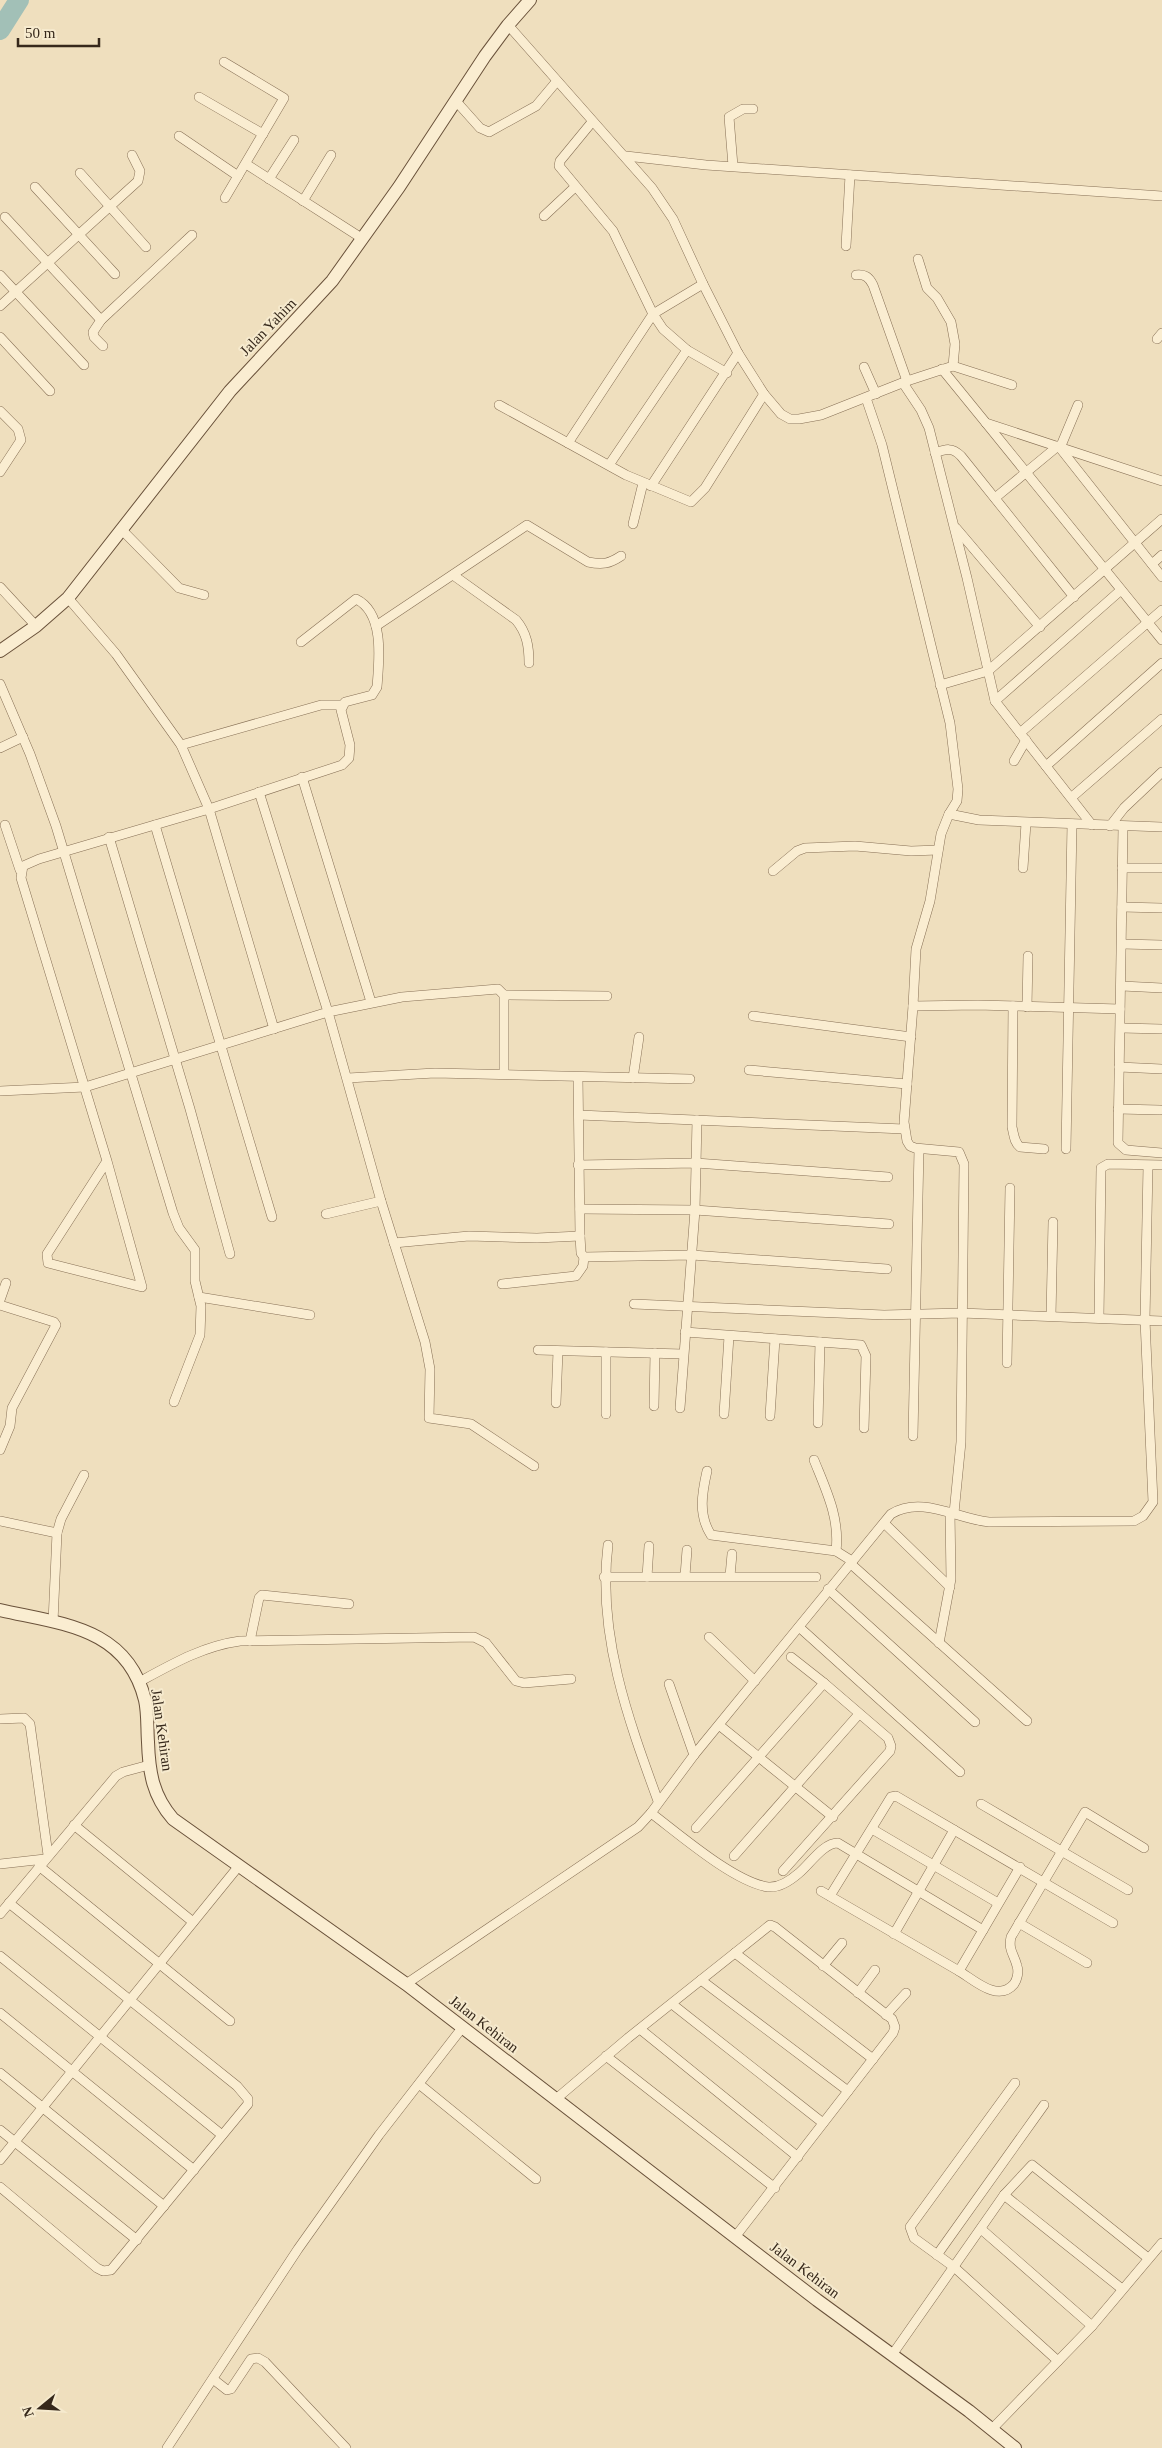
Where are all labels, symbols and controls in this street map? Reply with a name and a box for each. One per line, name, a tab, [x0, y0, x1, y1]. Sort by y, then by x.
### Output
scale bar	[18, 15, 99, 47]
text: 50 m	[25, 25, 56, 41]
street label: Jalan Yahim	[237, 295, 299, 359]
street label: Jalan Kehiran	[148, 1688, 176, 1773]
street label: Jalan Kehiran	[446, 1992, 522, 2056]
street label: Jalan Kehiran	[767, 2239, 843, 2302]
north arrow	[15, 2383, 65, 2433]
text: N	[19, 2405, 37, 2419]

